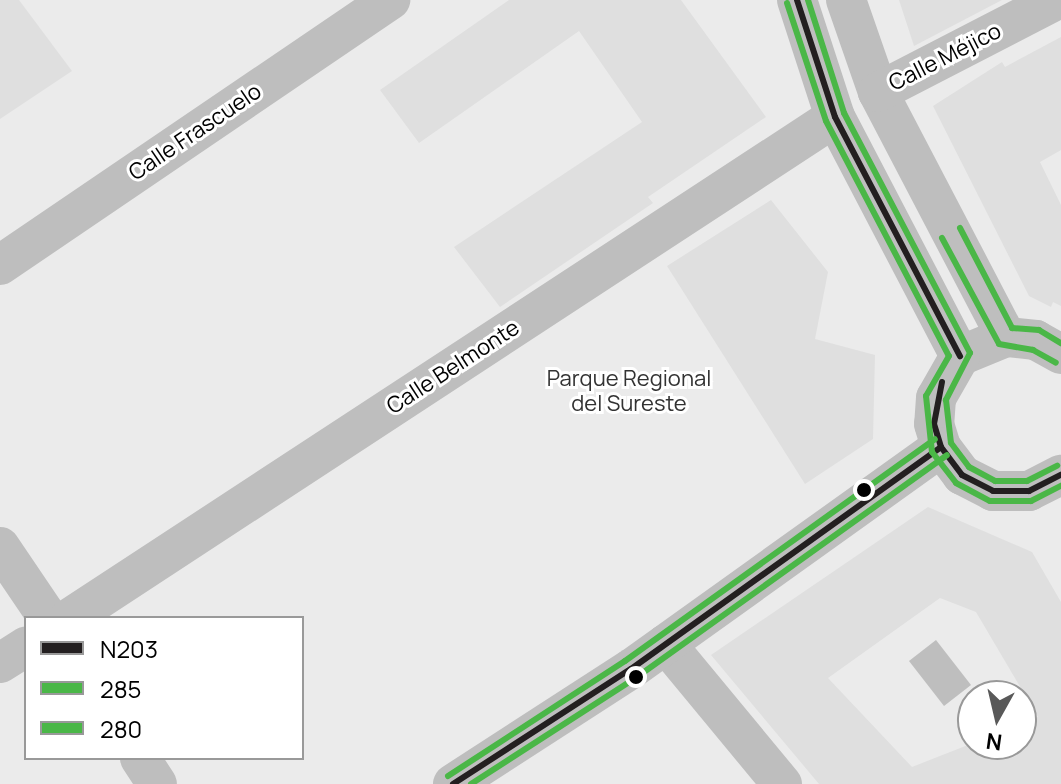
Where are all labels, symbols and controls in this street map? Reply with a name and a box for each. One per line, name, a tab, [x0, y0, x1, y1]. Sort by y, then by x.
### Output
street label: Calle Méjico	[884, 17, 1006, 97]
street label: Calle Frascuelo	[124, 78, 266, 186]
street label: Calle Belmonte	[382, 314, 524, 420]
park label: Parque Regional del Sureste	[547, 365, 711, 416]
unlabelled marker	[856, 482, 872, 498]
legend	[24, 616, 304, 760]
text: N203	[100, 632, 158, 665]
unlabelled marker	[628, 669, 644, 685]
text: 285	[100, 672, 141, 705]
north arrow	[957, 680, 1037, 760]
text: 280	[100, 712, 142, 745]
text: N	[984, 726, 1004, 758]

